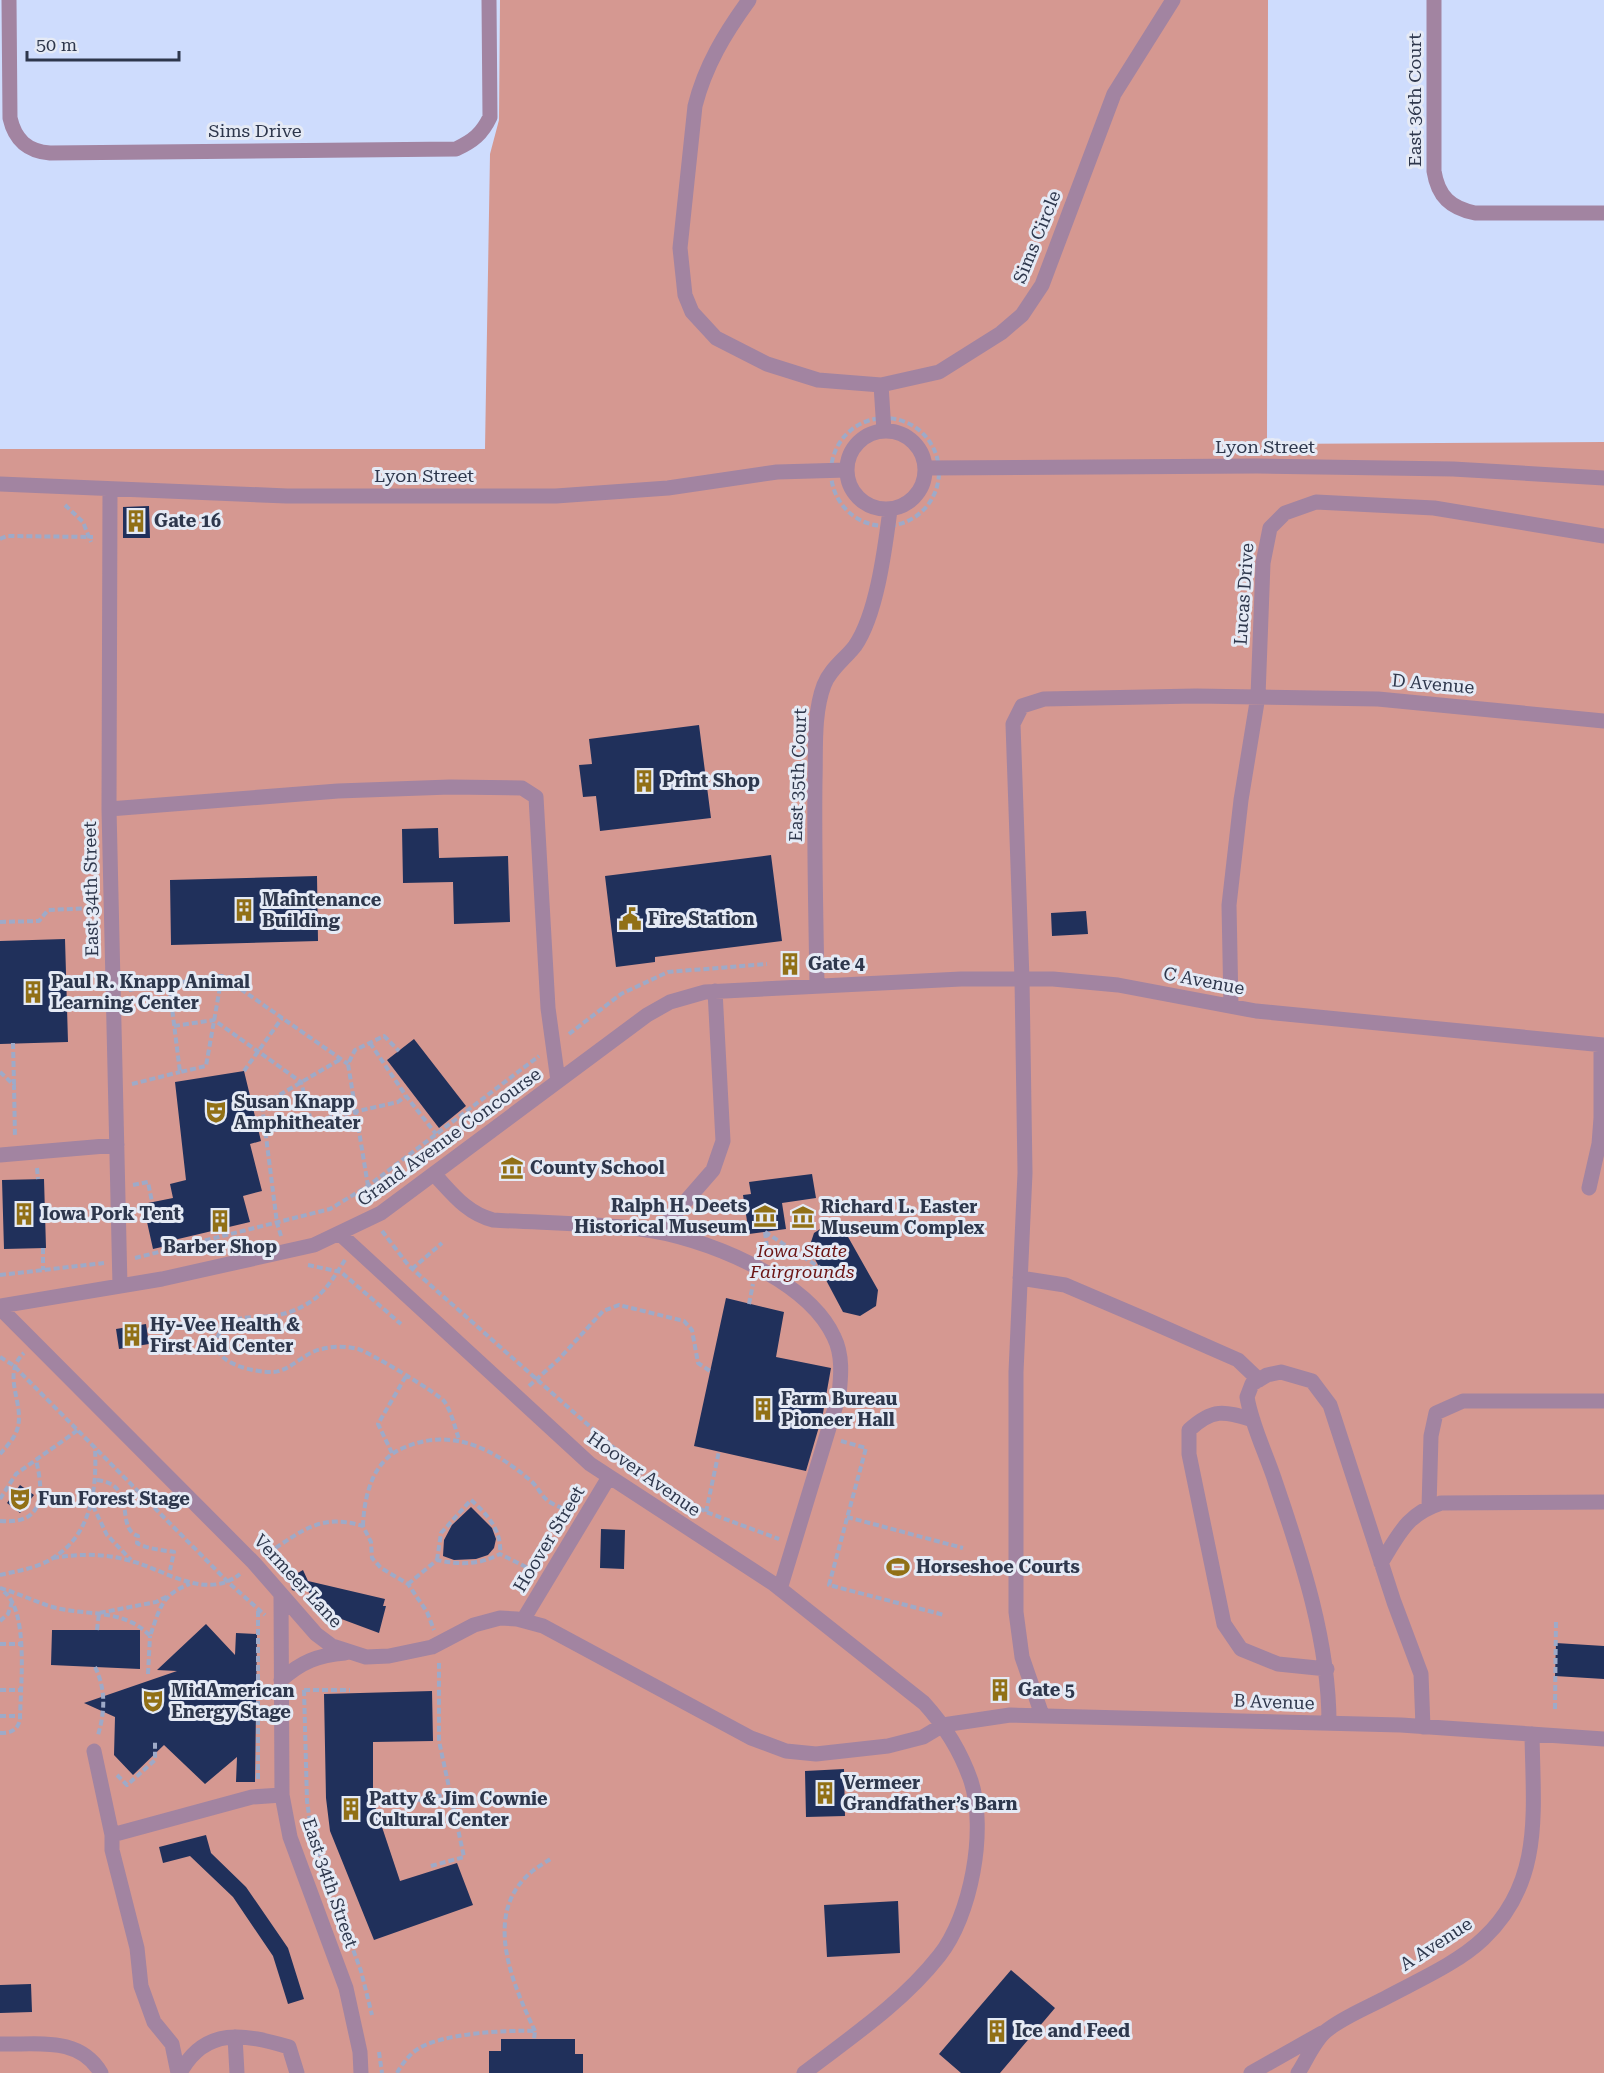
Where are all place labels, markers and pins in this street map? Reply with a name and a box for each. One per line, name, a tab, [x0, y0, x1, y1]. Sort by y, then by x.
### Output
building icon: Gate 16	[123, 508, 149, 534]
place label: Gate 16	[154, 510, 221, 531]
building icon: Print Shop	[631, 768, 657, 794]
place label: Print Shop	[662, 770, 760, 791]
place label: Maintenance Building	[262, 889, 382, 931]
building icon: Maintenance Building	[231, 897, 257, 923]
public building icon: Fire Station	[617, 906, 643, 932]
place label: Fire Station	[648, 908, 755, 929]
building icon: Gate 4	[777, 951, 803, 977]
place label: Gate 4	[808, 953, 865, 974]
place label: Paul R. Knapp Animal Learning Center	[51, 971, 250, 1013]
building icon: Paul R. Knapp Animal Learning Center	[20, 979, 46, 1005]
place label: Susan Knapp Amphitheater	[234, 1091, 361, 1133]
theatre icon: Susan Knapp Amphitheater	[203, 1099, 229, 1125]
museum icon: County School	[499, 1155, 525, 1181]
place label: County School	[530, 1157, 665, 1178]
place label: Ralph H. Deets Historical Museum	[574, 1195, 748, 1237]
place label: Richard L. Easter Museum Complex	[821, 1196, 985, 1238]
building icon: Iowa Pork Tent	[11, 1201, 37, 1227]
place label: Iowa Pork Tent	[42, 1203, 181, 1224]
museum icon: Ralph H. Deets Historical Museum	[752, 1203, 778, 1229]
museum icon: Richard L. Easter Museum Complex	[790, 1204, 816, 1230]
building icon: Barber Shop	[207, 1208, 233, 1234]
place label: Barber Shop	[163, 1236, 277, 1257]
place label: Hy-Vee Health & First Aid Center	[150, 1314, 300, 1356]
building icon: Hy-Vee Health & First Aid Center	[119, 1322, 145, 1348]
place label: Farm Bureau Pioneer Hall	[781, 1388, 898, 1430]
building icon: Farm Bureau Pioneer Hall	[750, 1396, 776, 1422]
theatre icon: Fun Forest Stage	[7, 1486, 33, 1512]
place label: Fun Forest Stage	[38, 1488, 190, 1509]
sports icon: Horseshoe Courts	[885, 1554, 911, 1580]
place label: Horseshoe Courts	[916, 1556, 1080, 1577]
building icon: Gate 5	[987, 1677, 1013, 1703]
place label: Gate 5	[1018, 1679, 1075, 1700]
place label: MidAmerican Energy Stage	[171, 1680, 295, 1722]
theatre icon: MidAmerican Energy Stage	[140, 1688, 166, 1714]
place label: Vermeer Grandfather’s Barn	[843, 1772, 1018, 1814]
building icon: Vermeer Grandfather’s Barn	[812, 1780, 838, 1806]
place label: Patty & Jim Cownie Cultural Center	[369, 1788, 548, 1830]
building icon: Patty & Jim Cownie Cultural Center	[338, 1796, 364, 1822]
building icon: Ice and Feed	[984, 2018, 1010, 2044]
place label: Ice and Feed	[1015, 2020, 1130, 2041]

